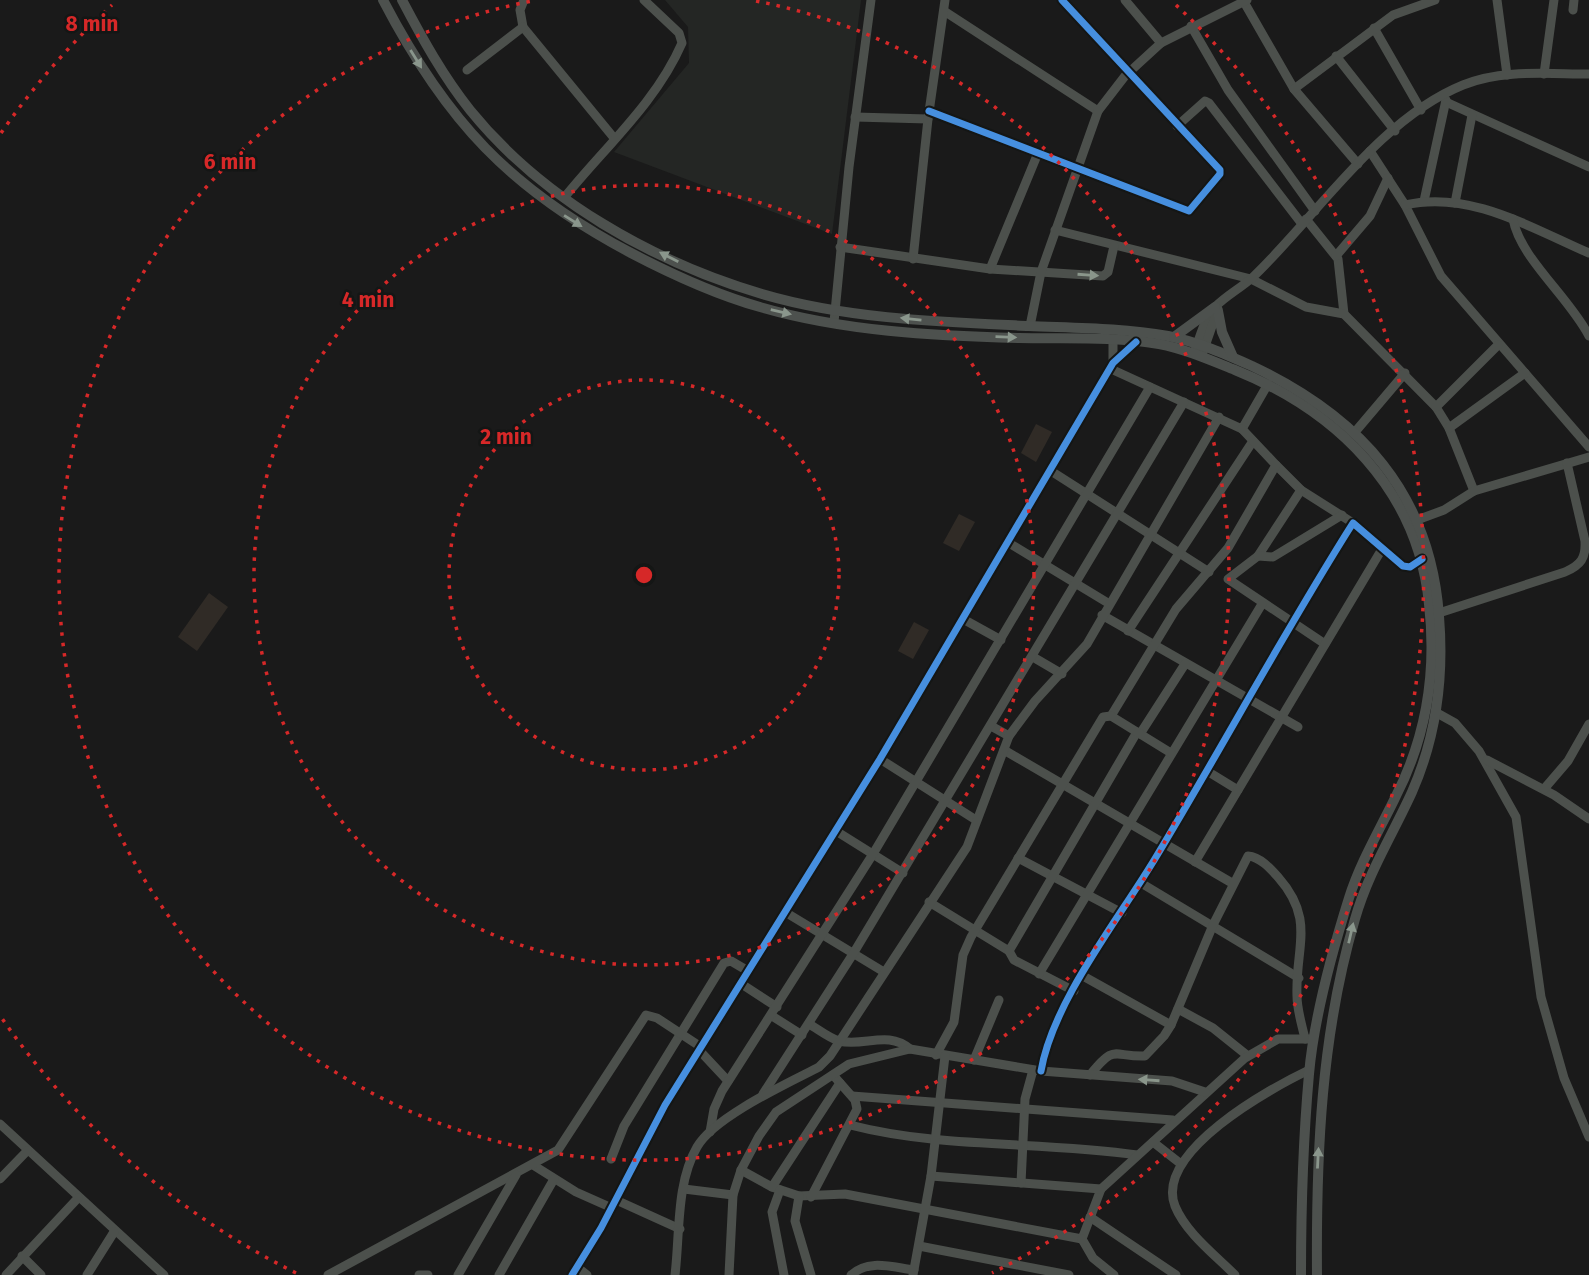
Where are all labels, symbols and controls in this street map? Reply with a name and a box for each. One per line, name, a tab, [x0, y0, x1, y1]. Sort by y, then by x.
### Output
text: 8 min	[66, 11, 118, 37]
one-way arrow	[410, 50, 423, 69]
text: 6 min	[204, 149, 256, 175]
one-way arrow	[564, 215, 583, 228]
one-way arrow	[659, 251, 679, 262]
one-way arrow	[1078, 270, 1100, 281]
text: 4 min	[342, 287, 394, 313]
one-way arrow	[770, 307, 792, 318]
one-way arrow	[900, 313, 922, 324]
one-way arrow	[996, 332, 1018, 343]
text: 2 min	[480, 424, 532, 450]
centre of rings	[632, 563, 656, 587]
one-way arrow	[1346, 922, 1357, 944]
one-way arrow	[1137, 1074, 1159, 1085]
one-way arrow	[1313, 1147, 1324, 1169]

